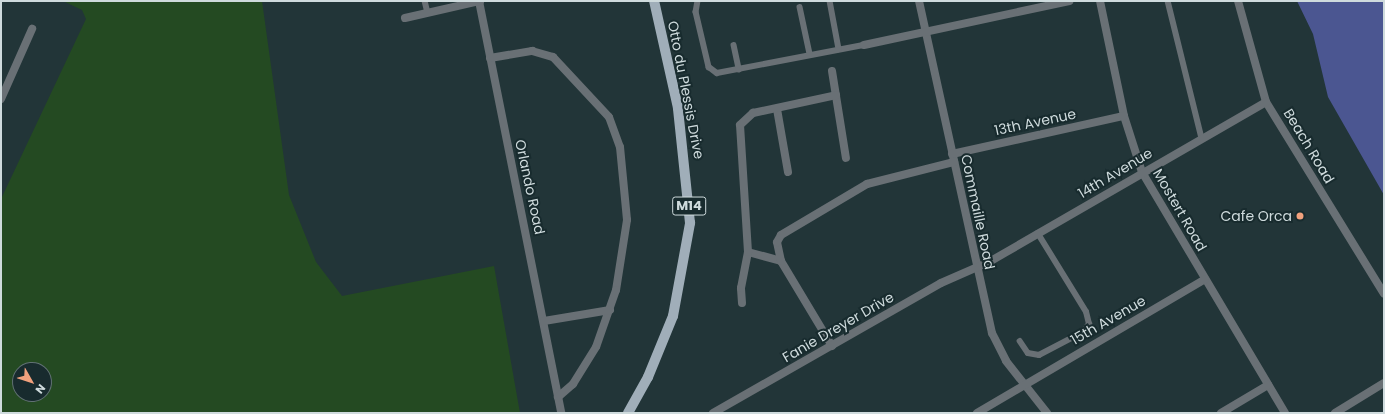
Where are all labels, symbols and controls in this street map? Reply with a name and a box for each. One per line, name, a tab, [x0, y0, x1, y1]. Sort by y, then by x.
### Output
street label: Otto du Plessis Drive	[664, 19, 708, 161]
street label: 13th Avenue	[993, 105, 1077, 139]
street label: Beach Road	[1280, 106, 1338, 186]
street label: Orlando Road	[512, 138, 548, 236]
street label: 14th Avenue	[1075, 144, 1155, 202]
street label: Commaille Road	[958, 153, 998, 271]
street label: Mostert Road	[1150, 166, 1210, 254]
road number: M14	[672, 195, 706, 217]
place label: Cafe Orca	[1221, 208, 1292, 224]
marker: Cafe Orca	[1295, 211, 1305, 221]
street label: Fanie Dreyer Drive	[779, 288, 897, 366]
street label: 15th Avenue	[1068, 292, 1148, 348]
north arrow	[12, 362, 52, 402]
text: N	[32, 381, 49, 397]

